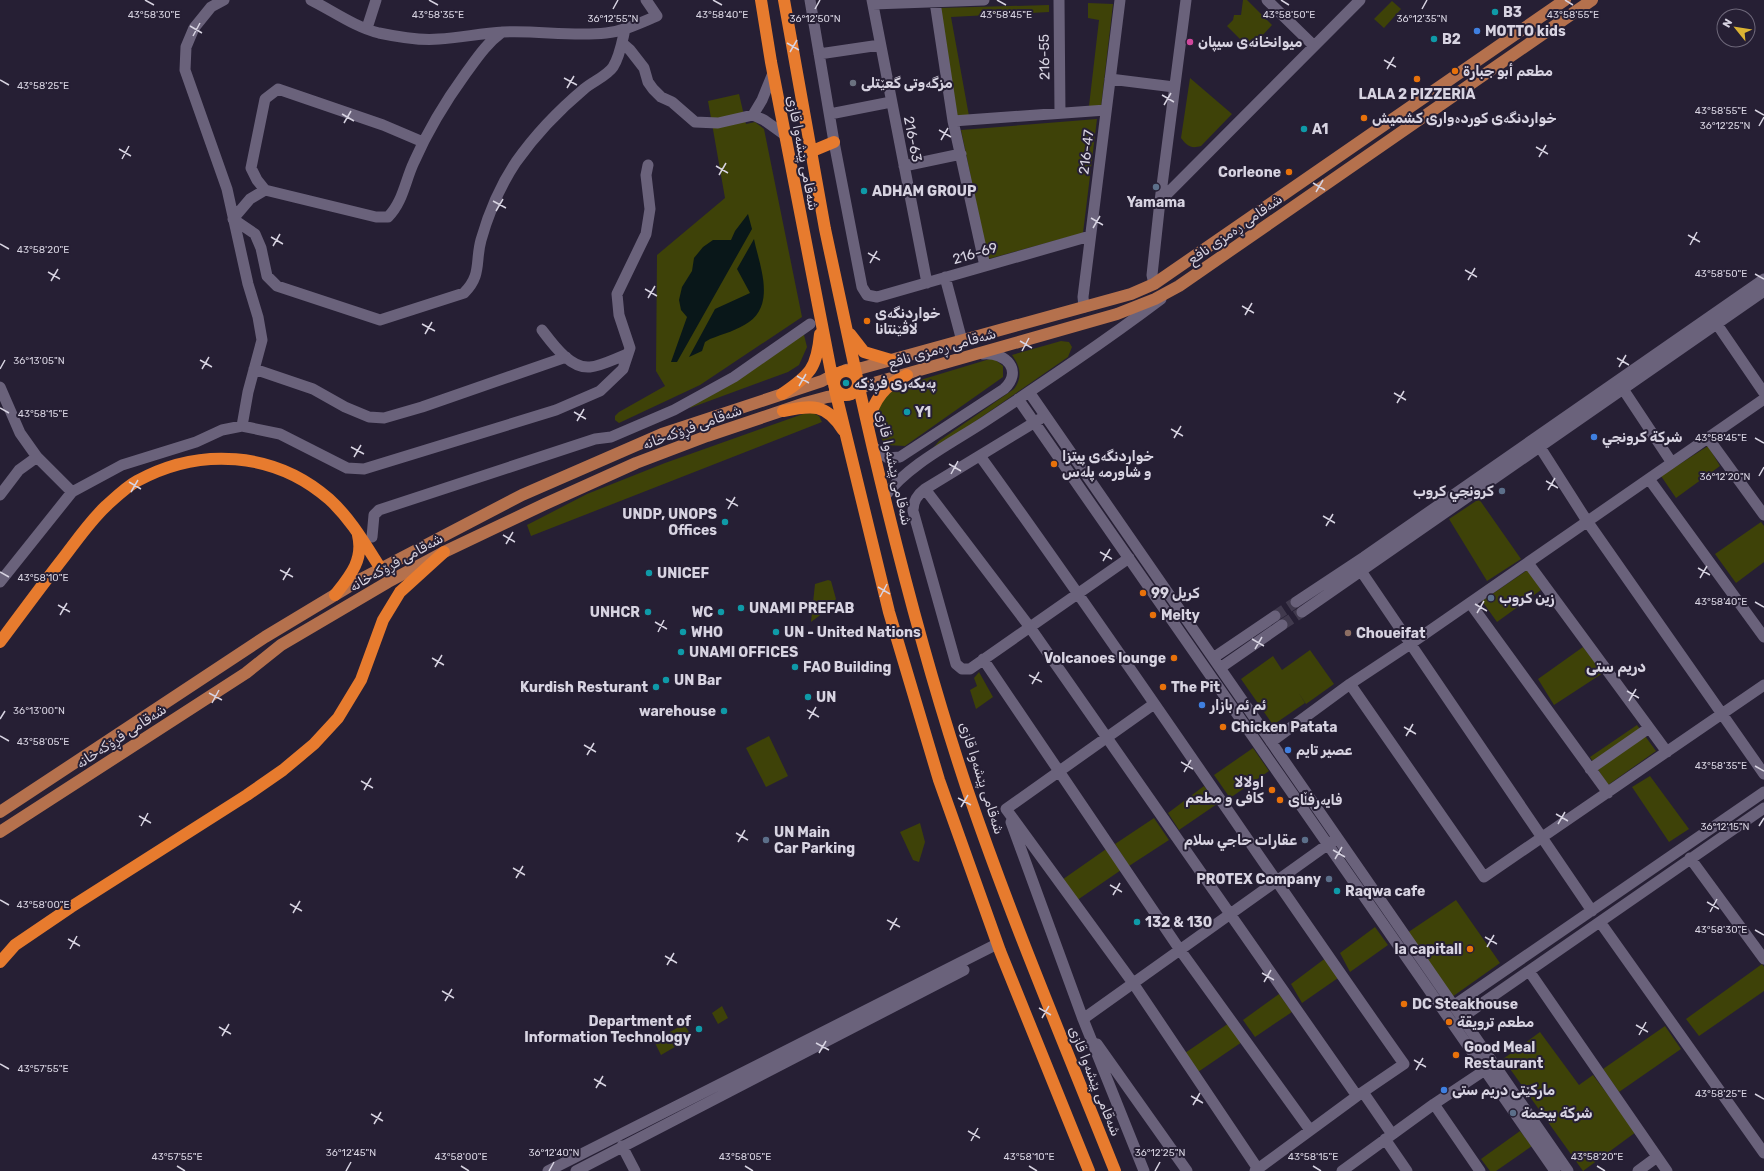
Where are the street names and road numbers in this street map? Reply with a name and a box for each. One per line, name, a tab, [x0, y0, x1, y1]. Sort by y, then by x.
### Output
street label: 216-55	[1036, 34, 1053, 80]
street label: شەقامی پێشەوا قازی	[782, 94, 822, 212]
street label: 216-63	[900, 115, 925, 163]
street label: 216-47	[1075, 129, 1098, 175]
street label: شەقامی ڕەمزی نافع	[1185, 191, 1287, 271]
street label: 216-69	[951, 239, 1000, 268]
street label: شەقامی ڕەمزی نافع	[886, 325, 999, 375]
street label: شەقامی فڕۆکەخانە	[640, 402, 745, 456]
street label: شەقامی پێشەوا قازی	[871, 409, 915, 527]
street label: شەقامی فڕۆکەخانە	[346, 530, 448, 598]
street label: شەقامی فڕۆکەخانە	[73, 701, 171, 775]
street label: شەقامی پێشەوا قازی	[954, 720, 1008, 837]
street label: شەقامی پێشەوا قازی	[1064, 1024, 1124, 1139]

